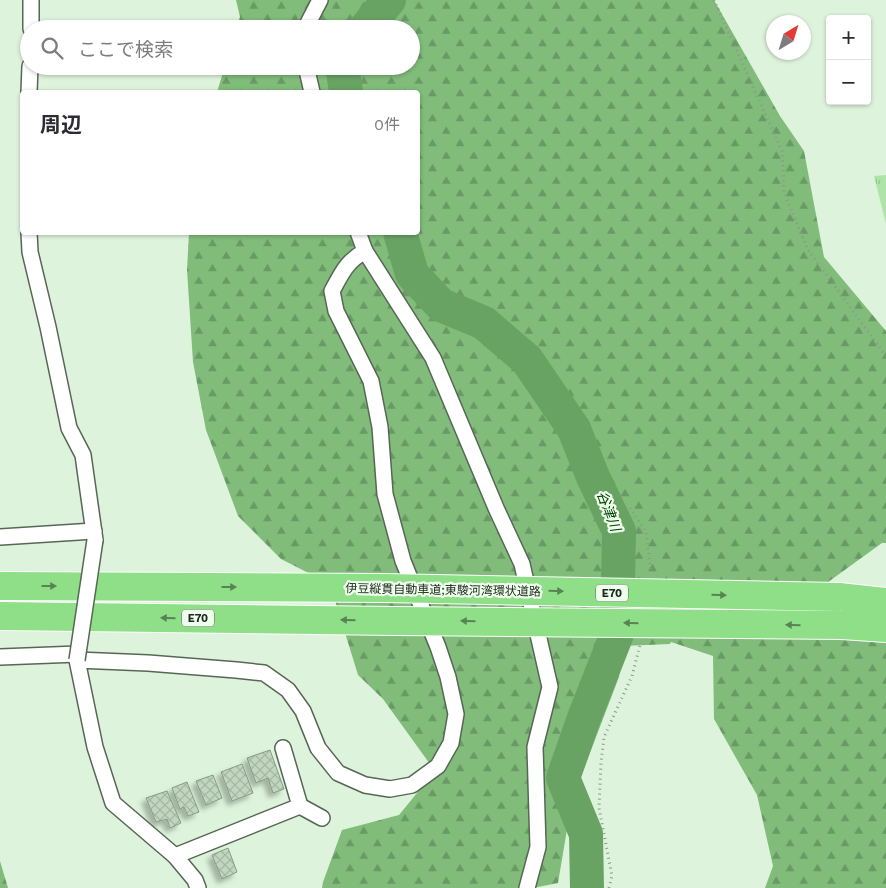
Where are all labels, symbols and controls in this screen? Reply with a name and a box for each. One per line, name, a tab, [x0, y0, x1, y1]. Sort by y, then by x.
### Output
north arrow	[766, 15, 811, 60]
map controls	[826, 15, 871, 105]
button: +	[826, 15, 871, 60]
search box	[20, 20, 420, 75]
icon: search	[38, 34, 66, 62]
text: ここで検索	[78, 38, 173, 61]
button: −	[826, 60, 871, 105]
text: 周辺	[40, 112, 82, 137]
text: 0件	[374, 115, 400, 134]
water label: 谷津川	[594, 489, 625, 535]
street label: 伊豆縦貫自動車道;東駿河湾環状道路	[345, 581, 541, 599]
one-way arrow	[41, 582, 57, 590]
one-way arrow	[221, 583, 237, 591]
road number: E70	[596, 584, 628, 602]
one-way arrow	[548, 588, 564, 596]
one-way arrow	[711, 591, 727, 599]
road number: E70	[182, 610, 214, 626]
one-way arrow	[159, 614, 175, 622]
one-way arrow	[339, 616, 355, 624]
one-way arrow	[460, 617, 476, 625]
one-way arrow	[622, 619, 638, 627]
one-way arrow	[785, 621, 801, 629]

